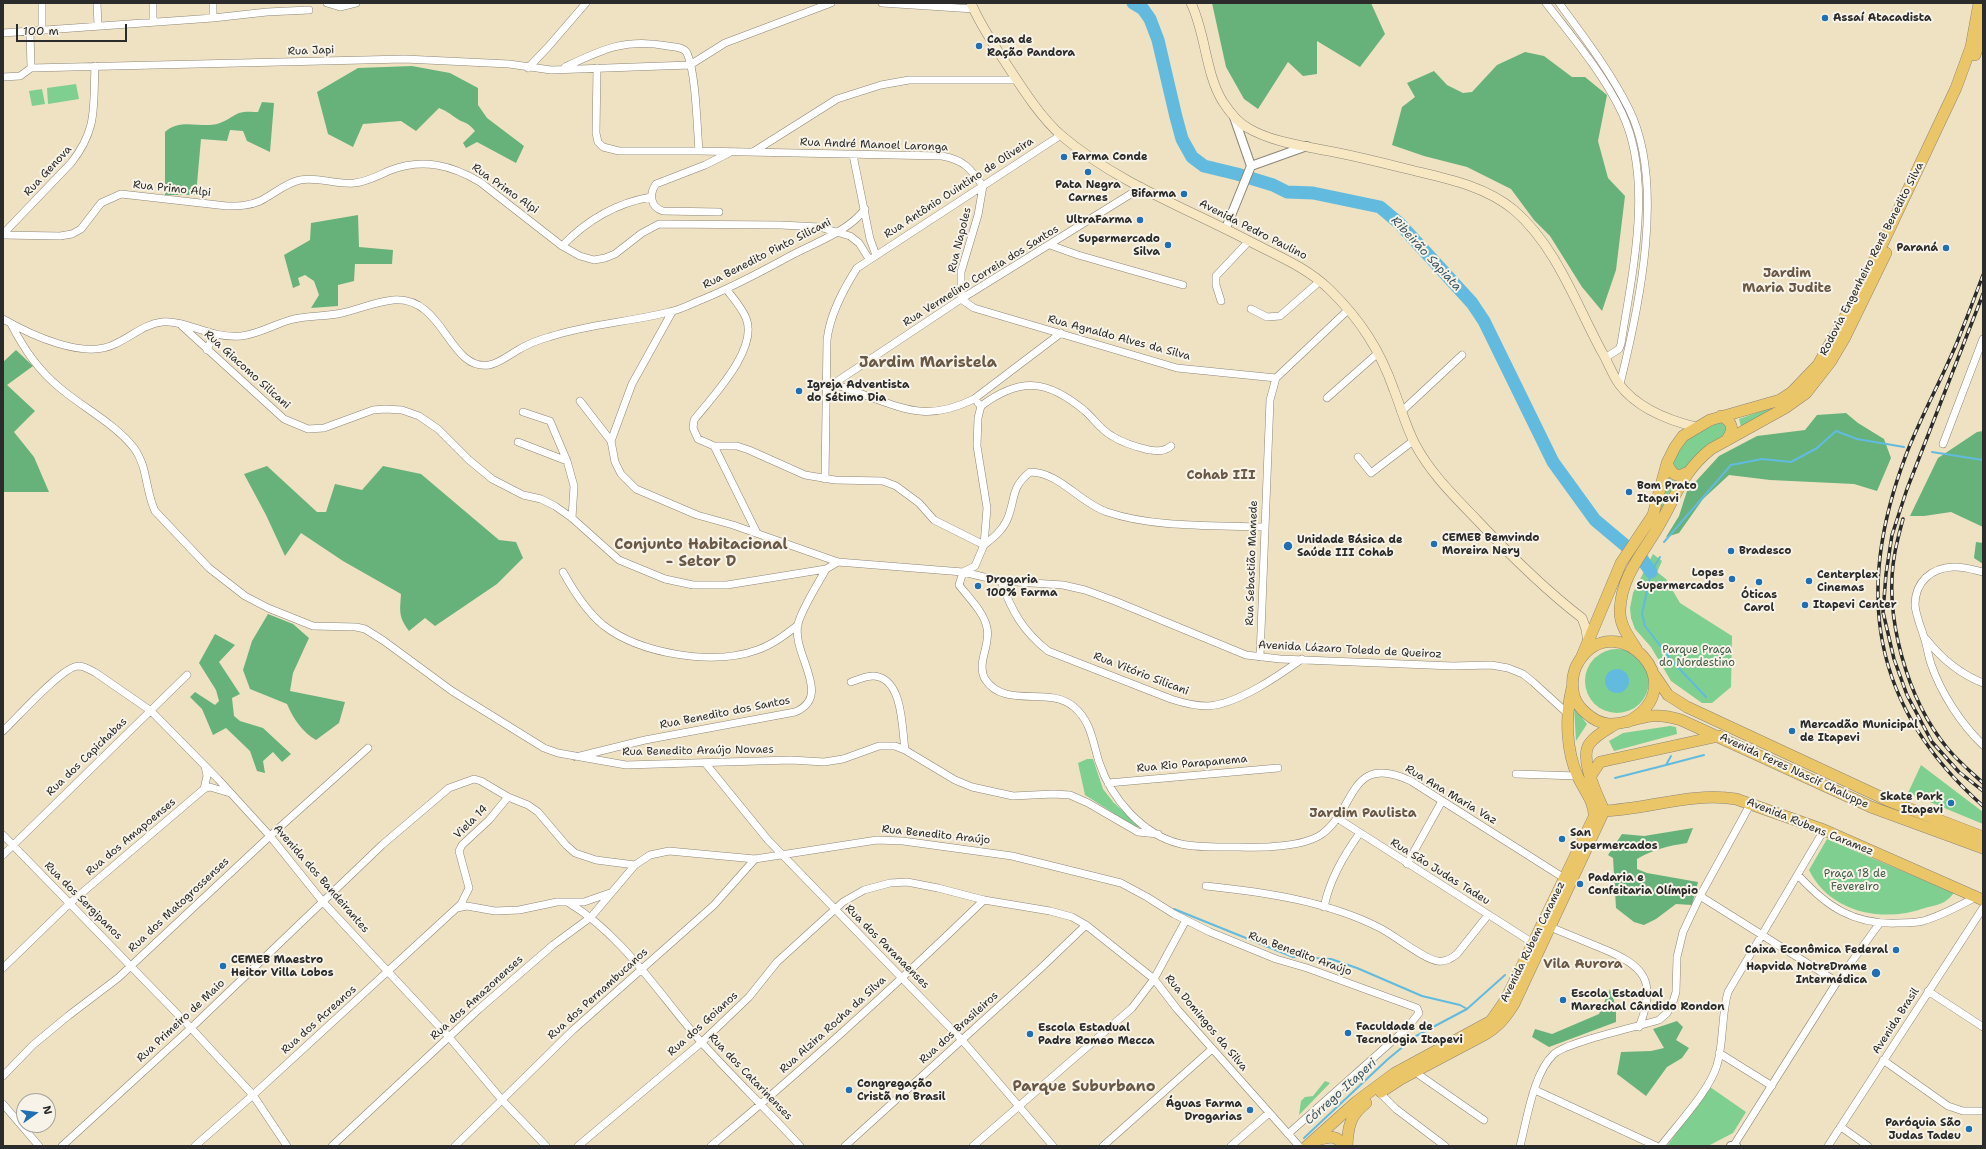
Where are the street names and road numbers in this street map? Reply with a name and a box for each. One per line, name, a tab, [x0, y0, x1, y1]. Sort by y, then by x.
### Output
street label: Rua Japi	[287, 44, 335, 58]
street label: Rua Antônio Ouintino de Oliveira	[882, 135, 1036, 241]
street label: Rua André Manoel Laronga	[800, 136, 948, 154]
street label: Rua Genova	[21, 143, 75, 199]
street label: Rodovia Engenheiro Renê Benedito Silva	[1817, 160, 1927, 358]
street label: Rua Primo Alpi	[469, 161, 541, 217]
street label: Rua Primo Alpi	[132, 178, 212, 200]
street label: Avenida Pedro Paulino	[1197, 197, 1309, 263]
street label: Rua Napoles	[946, 206, 974, 274]
street label: Rua Benedito Pinto Silicani	[701, 216, 833, 292]
street label: Rua Vermelino Correia dos Santos	[901, 222, 1061, 330]
street label: Rua Agnaldo Alves da Silva	[1046, 313, 1192, 363]
street label: Rua Giacomo Silicani	[201, 328, 293, 412]
street label: Rua Sebastião Mamede	[1243, 500, 1261, 626]
street label: Avenida Lázaro Toledo de Queiroz	[1258, 639, 1442, 661]
street label: Rua Vitório Silicani	[1091, 650, 1191, 698]
street label: Rua Benedito dos Santos	[659, 694, 791, 732]
street label: Rua dos Capichabas	[44, 715, 130, 799]
street label: Avenida Feres Nascif Chaluppe	[1717, 731, 1871, 811]
street label: Rua Benedito Araújo Novaes	[622, 743, 774, 759]
street label: Rua Rio Parapanema	[1136, 753, 1248, 775]
street label: Rua Ana Maria Vaz	[1403, 762, 1499, 828]
street label: Avenida Rubens Caramez	[1745, 795, 1875, 859]
street label: Rua dos Amapoenses	[83, 796, 179, 878]
street label: Viela 14	[451, 802, 491, 842]
street label: Avenida dos Bandeirantes	[270, 822, 372, 936]
street label: Rua Benedito Araújo	[881, 823, 991, 847]
street label: Rua São Judas Tadeu	[1388, 836, 1492, 908]
street label: Rua dos Matogrossenses	[126, 855, 232, 955]
street label: Rua dos Sergipanos	[41, 859, 125, 943]
street label: Avenida Rubem Caramez	[1498, 879, 1568, 1005]
street label: Rua dos Paranaenses	[842, 902, 932, 992]
street label: Rua Benedito Araújo	[1246, 929, 1354, 979]
street label: Rua dos Pernambucanos	[545, 946, 651, 1042]
street label: Rua dos Amazonenses	[428, 953, 526, 1043]
street label: Rua Domingos da Silva	[1162, 972, 1250, 1074]
street label: Rua Alzira Rocha da Silva	[777, 974, 889, 1076]
street label: Rua Primeiro de Maio	[134, 977, 228, 1065]
street label: Rua dos Acreanos	[279, 983, 359, 1057]
street label: Avenida Brasil	[1870, 985, 1922, 1057]
street label: Rua dos Goianos	[665, 989, 741, 1059]
street label: Rua dos Brasileiros	[917, 989, 1001, 1067]
street label: Rua dos Catarinenses	[705, 1031, 795, 1123]

